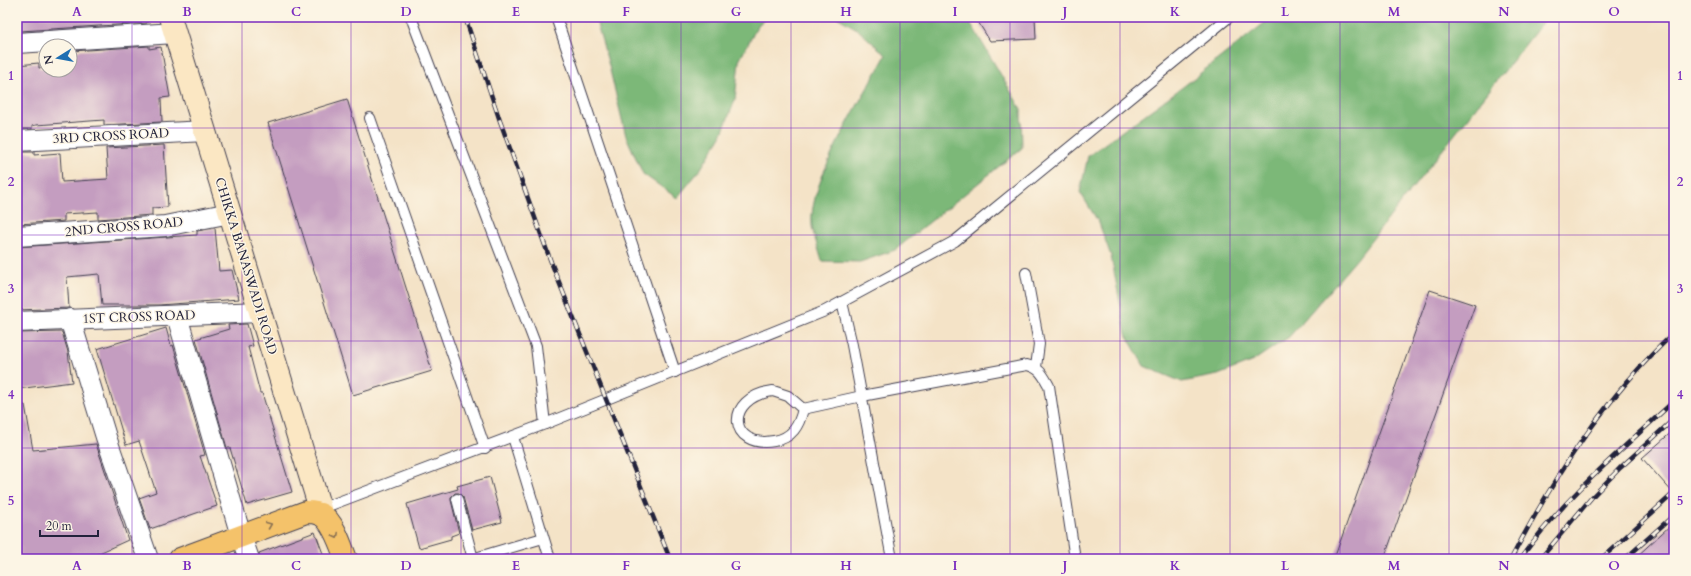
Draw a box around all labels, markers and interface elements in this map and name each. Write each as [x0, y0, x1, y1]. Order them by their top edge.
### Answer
text: A [72, 3, 82, 21]
text: B [182, 3, 192, 21]
text: C [291, 3, 301, 21]
text: D [400, 3, 412, 21]
text: E [512, 3, 520, 21]
text: F [622, 3, 630, 21]
text: G [731, 3, 742, 21]
text: H [840, 3, 852, 21]
text: I [952, 3, 958, 21]
text: J [1061, 3, 1068, 21]
text: K [1170, 3, 1181, 21]
text: L [1281, 3, 1290, 21]
text: M [1388, 3, 1401, 21]
text: N [1498, 3, 1510, 21]
text: O [1608, 3, 1620, 21]
north arrow [38, 38, 78, 78]
text: N [40, 53, 57, 66]
text: 1 [8, 67, 14, 85]
text: 1 [1677, 67, 1683, 85]
street label: 3RD CROSS ROAD [52, 124, 170, 148]
text: 2 [8, 173, 15, 191]
text: 2 [1677, 173, 1684, 191]
street label: CHIKKA BANASWADI ROAD [210, 175, 282, 357]
street label: 2ND CROSS ROAD [64, 213, 184, 241]
text: 3 [8, 280, 15, 298]
text: 3 [1677, 280, 1684, 298]
street label: 1ST CROSS ROAD [82, 306, 196, 328]
text: 4 [8, 386, 15, 404]
text: 4 [1677, 386, 1684, 404]
text: 5 [8, 492, 14, 510]
text: 5 [1677, 492, 1683, 510]
scale bar [40, 512, 98, 538]
text: 20 m [46, 518, 73, 534]
one-way arrow [264, 522, 272, 530]
one-way arrow [331, 532, 339, 539]
text: A [72, 557, 82, 575]
text: B [182, 557, 192, 575]
text: C [291, 557, 301, 575]
text: D [400, 557, 412, 575]
text: E [512, 557, 520, 575]
text: F [622, 557, 630, 575]
text: G [731, 557, 742, 575]
text: H [840, 557, 852, 575]
text: I [952, 557, 958, 575]
text: J [1061, 557, 1068, 575]
text: K [1170, 557, 1181, 575]
text: L [1281, 557, 1290, 575]
text: M [1388, 557, 1401, 575]
text: N [1498, 557, 1510, 575]
text: O [1608, 557, 1620, 575]

